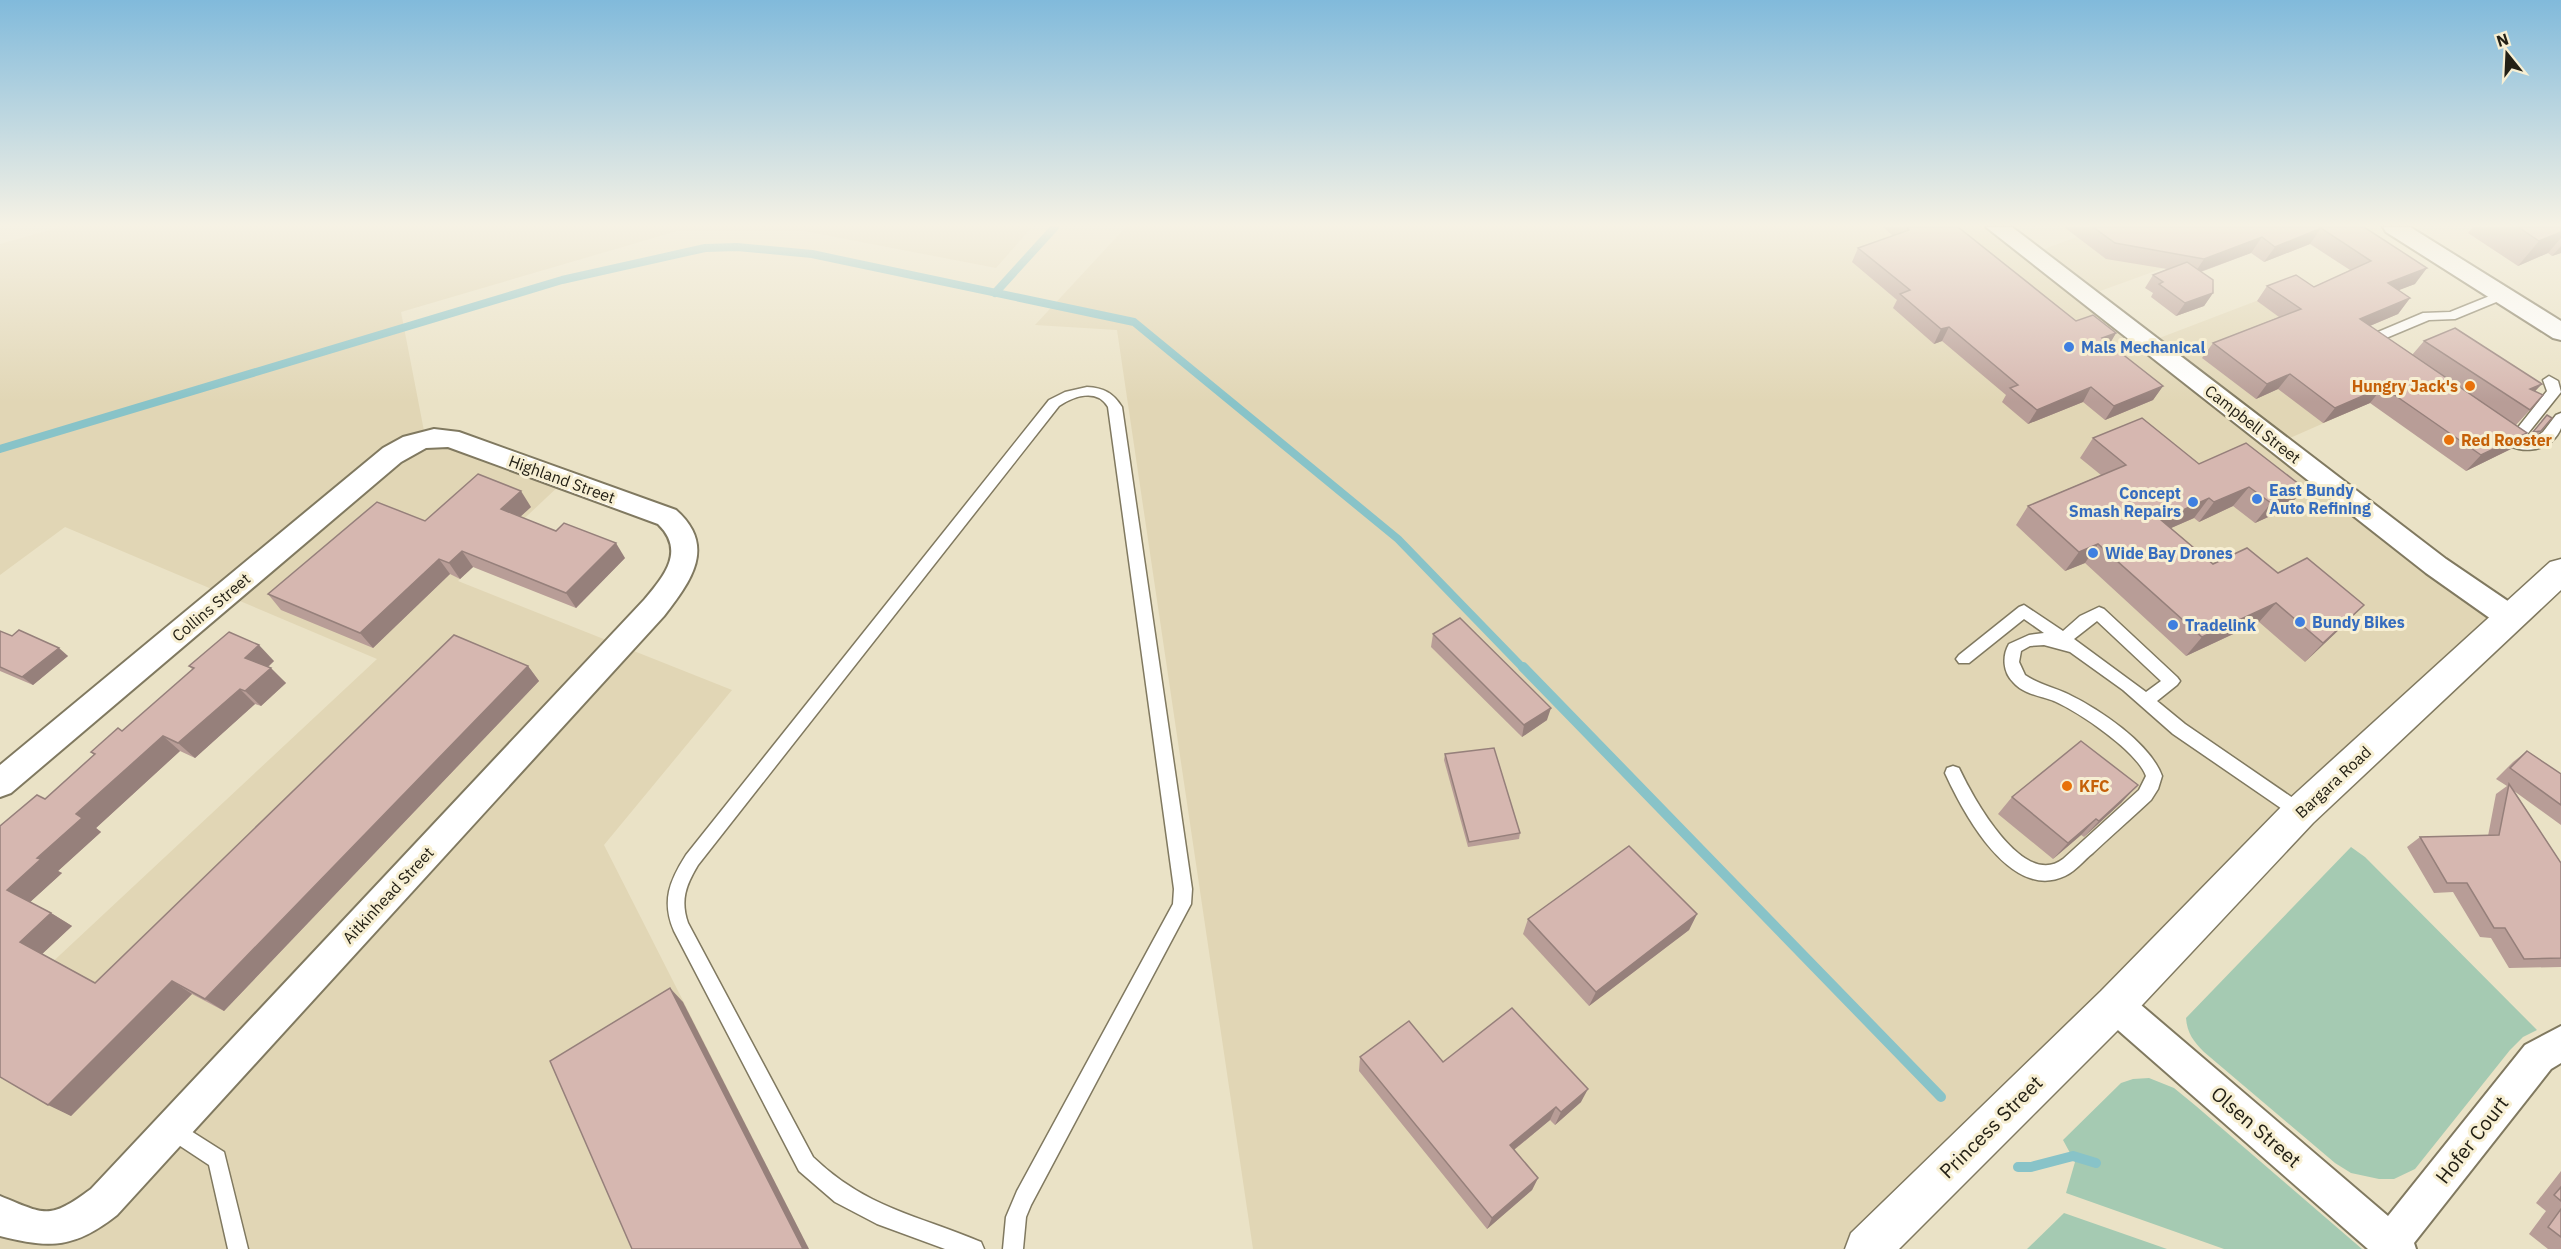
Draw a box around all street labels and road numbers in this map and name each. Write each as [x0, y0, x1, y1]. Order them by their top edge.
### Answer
street label: Campbell Street [2201, 380, 2305, 468]
street label: Highland Street [506, 450, 618, 508]
street label: Collins Street [168, 568, 254, 646]
street label: Bargara Road [2291, 742, 2375, 822]
street label: Aitkinhead Street [338, 843, 438, 947]
street label: Princess Street [1933, 1069, 2048, 1184]
street label: Olsen Street [2205, 1080, 2307, 1173]
street label: Hofer Court [2429, 1090, 2514, 1189]

